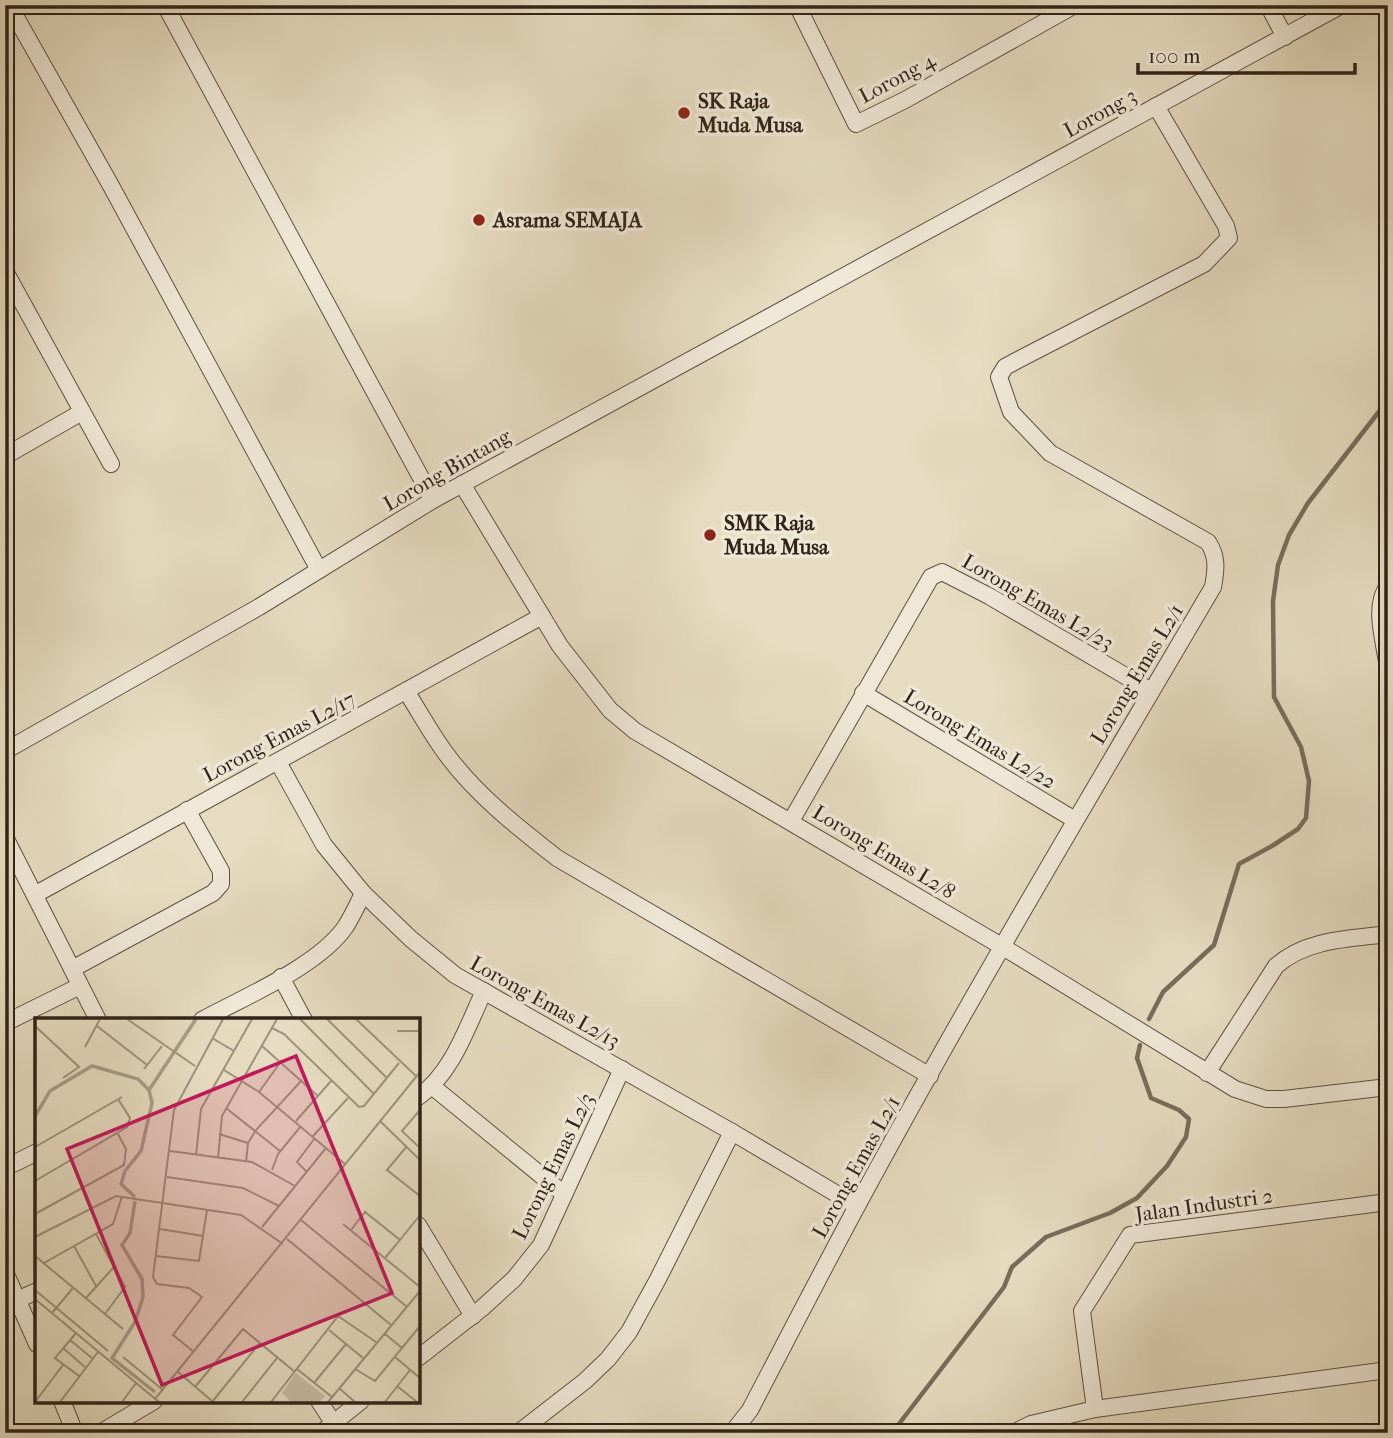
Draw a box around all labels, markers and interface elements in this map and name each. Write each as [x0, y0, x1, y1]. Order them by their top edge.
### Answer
scale bar [1138, 32, 1354, 76]
text: 100 m [1148, 44, 1201, 68]
street label: Lorong 4 [855, 48, 940, 108]
street label: Lorong 3 [1060, 83, 1140, 143]
place label: SK Raja Muda Musa [697, 89, 804, 137]
marker: SK Raja Muda Musa [676, 105, 692, 121]
place label: Asrama SEMAJA [491, 208, 643, 232]
marker: Asrama SEMAJA [471, 212, 487, 228]
street label: Lorong Bintang [379, 423, 516, 516]
place label: SMK Raja Muda Musa [723, 511, 830, 559]
marker: SMK Raja Muda Musa [702, 527, 718, 543]
street label: Lorong Emas L2/23 [958, 549, 1118, 655]
street label: Lorong Emas L2/1 [1086, 600, 1188, 748]
street label: Lorong Emas L2/22 [900, 684, 1060, 794]
street label: Lorong Emas L2/17 [199, 687, 359, 787]
street label: Lorong Emas L2/8 [808, 800, 960, 904]
street label: Lorong Emas L2/13 [466, 951, 624, 1053]
inset map [35, 1018, 420, 1403]
street label: Lorong Emas L2/3 [507, 1089, 599, 1243]
street label: Lorong Emas L2/1 [807, 1092, 905, 1242]
street label: Jalan Industri 2 [1132, 1183, 1274, 1227]

